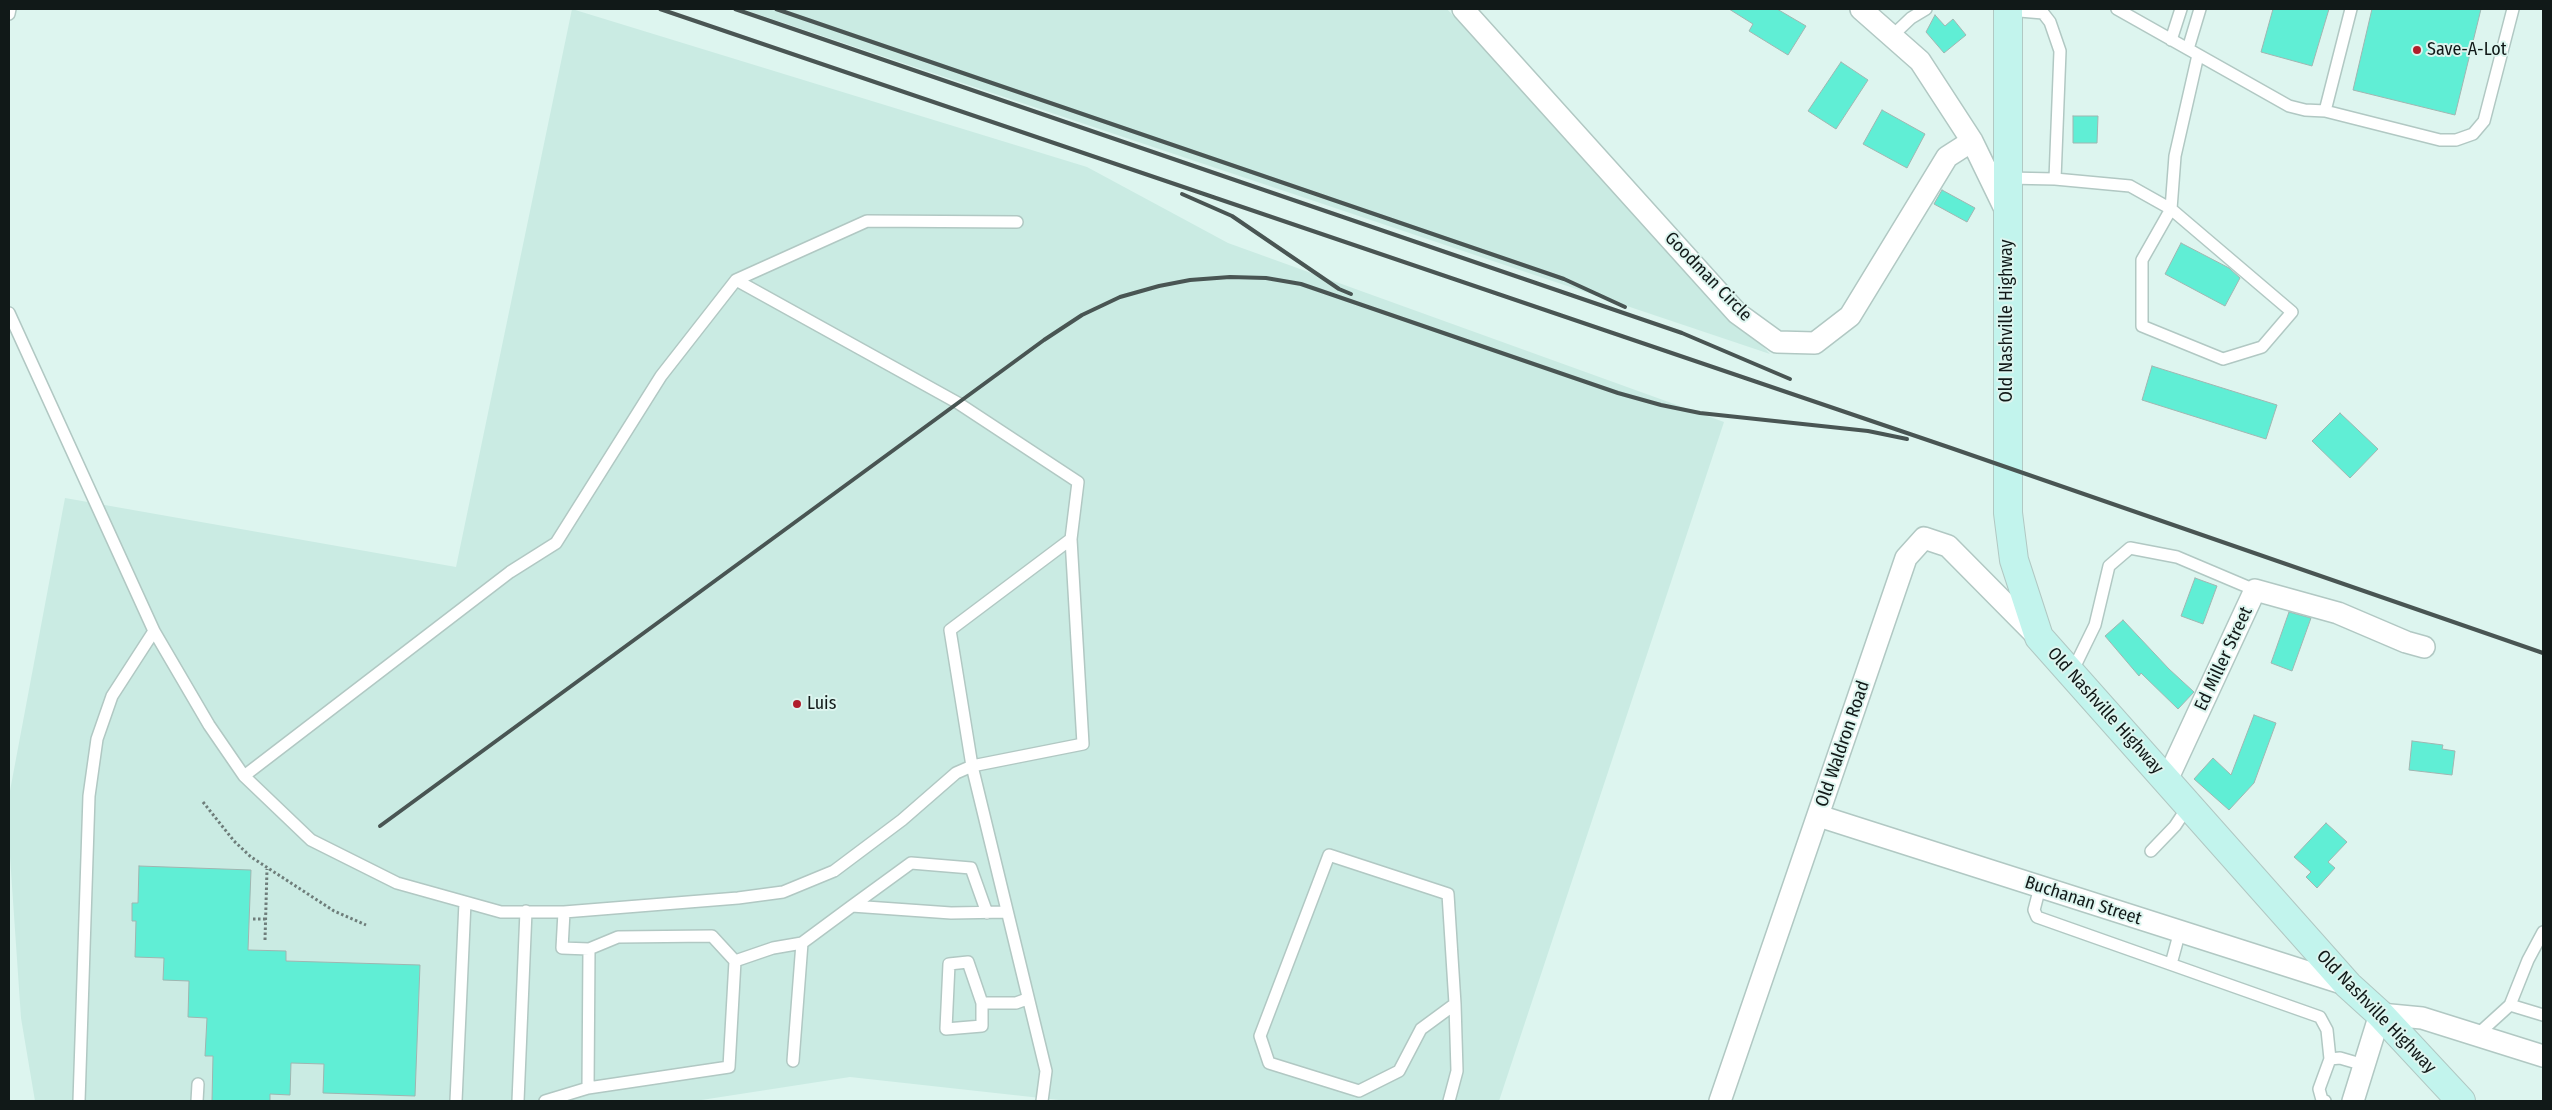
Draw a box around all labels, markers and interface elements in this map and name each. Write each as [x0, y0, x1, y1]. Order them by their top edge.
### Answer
place label: Save-A-Lot [2427, 39, 2507, 61]
marker: Save-A-Lot [2411, 44, 2423, 56]
street label: Goodman Circle [1660, 228, 1756, 326]
street label: Old Nashville Highway [1996, 239, 2018, 403]
street label: Ed Miller Street [2190, 604, 2258, 714]
street label: Old Nashville Highway [2042, 643, 2168, 779]
street label: Old Waldron Road [1811, 678, 1875, 810]
place label: Luis [807, 693, 836, 715]
marker: Luis [791, 698, 803, 710]
street label: Buchanan Street [2022, 872, 2144, 930]
street label: Old Nashville Highway [2312, 946, 2440, 1078]

